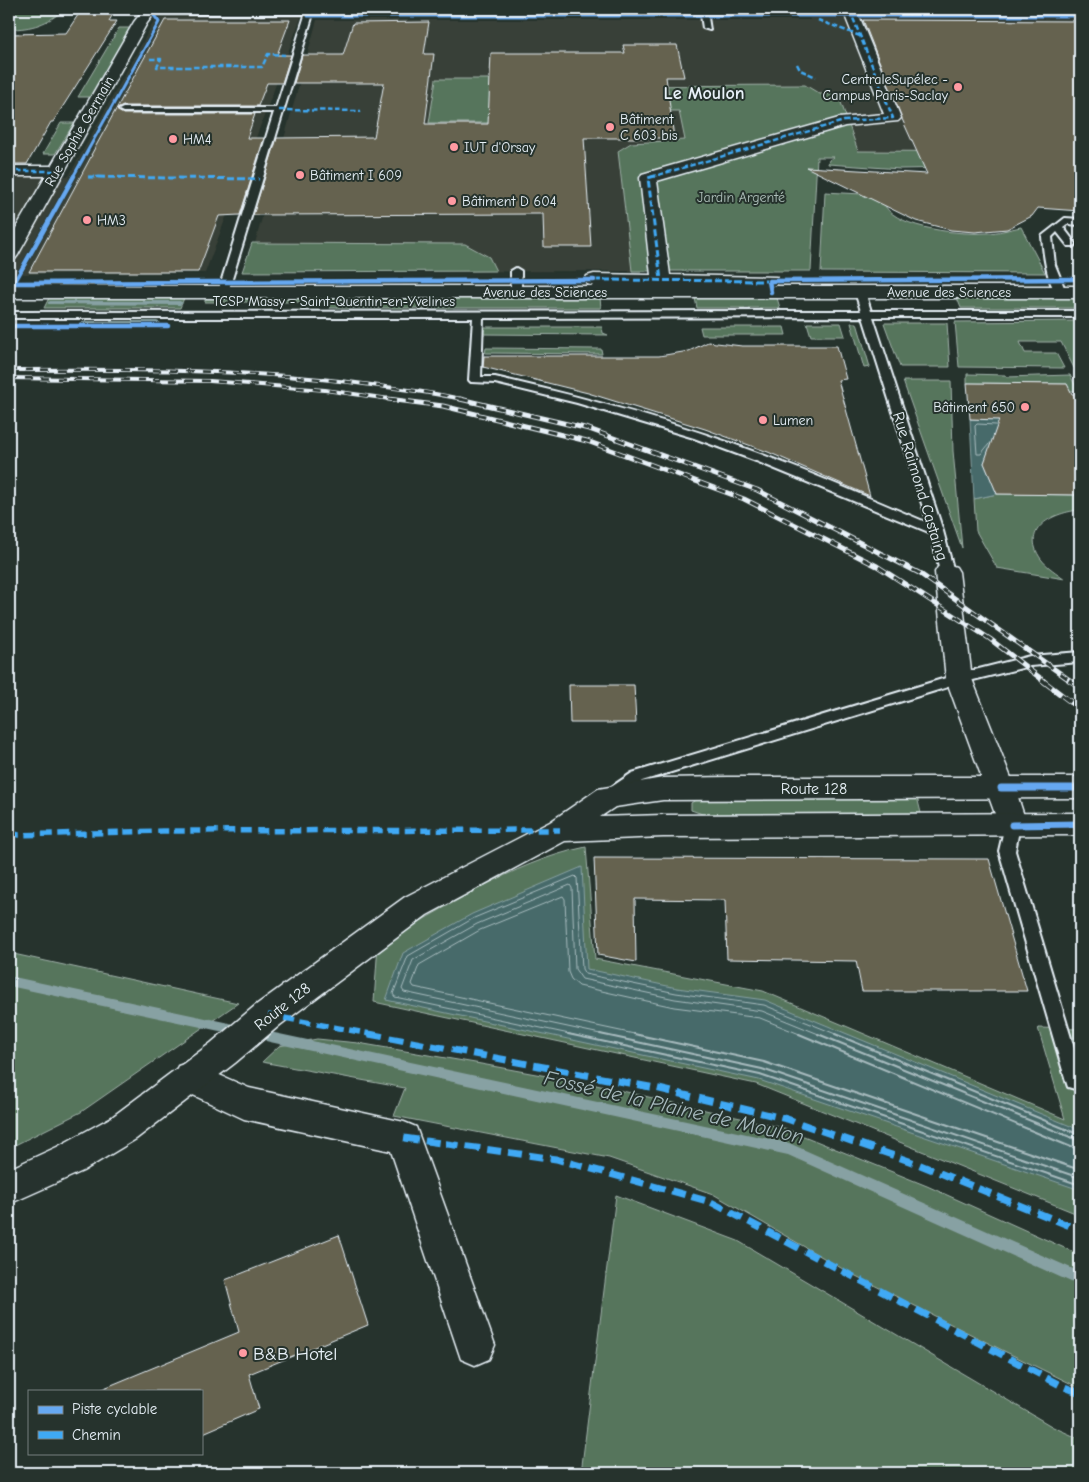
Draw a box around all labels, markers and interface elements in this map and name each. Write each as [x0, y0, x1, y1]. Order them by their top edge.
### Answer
place label: CentraleSupélec - Campus Paris-Saclay [823, 71, 949, 104]
street label: Rue Sophie Germain [41, 73, 118, 189]
marker: CentraleSupélec - Campus Paris-Saclay [952, 81, 964, 93]
district label: Le Moulon [664, 83, 744, 104]
place label: Bâtiment C 603 bis [620, 111, 678, 144]
marker: Bâtiment C 603 bis [604, 121, 616, 133]
place label: HM4 [183, 131, 212, 148]
marker: HM4 [167, 133, 179, 145]
place label: IUT d'Orsay [464, 139, 536, 156]
marker: IUT d'Orsay [448, 141, 460, 153]
place label: Bâtiment I 609 [310, 167, 402, 184]
marker: Bâtiment I 609 [294, 169, 306, 181]
park label: Jardin Argenté [697, 189, 785, 206]
place label: Bâtiment D 604 [462, 193, 557, 210]
marker: Bâtiment D 604 [446, 195, 458, 207]
place label: HM3 [97, 212, 126, 229]
marker: HM3 [81, 214, 93, 226]
street label: Avenue des Sciences [483, 284, 607, 301]
street label: Avenue des Sciences [887, 284, 1011, 301]
street label: TCSP Massy - Saint-Quentin-en-Yvelines [213, 293, 455, 310]
place label: Bâtiment 650 [933, 399, 1015, 416]
marker: Bâtiment 650 [1019, 401, 1031, 413]
street label: Rue Raimond Castaing [889, 410, 951, 563]
place label: Lumen [773, 412, 813, 429]
marker: Lumen [757, 414, 769, 426]
street label: Route 128 [781, 780, 847, 798]
street label: Route 128 [251, 979, 314, 1034]
water label: Fossé de la Plaine de Moulon [542, 1065, 806, 1149]
place label: B&B Hotel [253, 1343, 337, 1365]
marker: B&B Hotel [237, 1347, 249, 1359]
legend [28, 1390, 202, 1454]
text: Piste cyclable [72, 1400, 158, 1418]
text: Chemin [72, 1426, 121, 1444]

